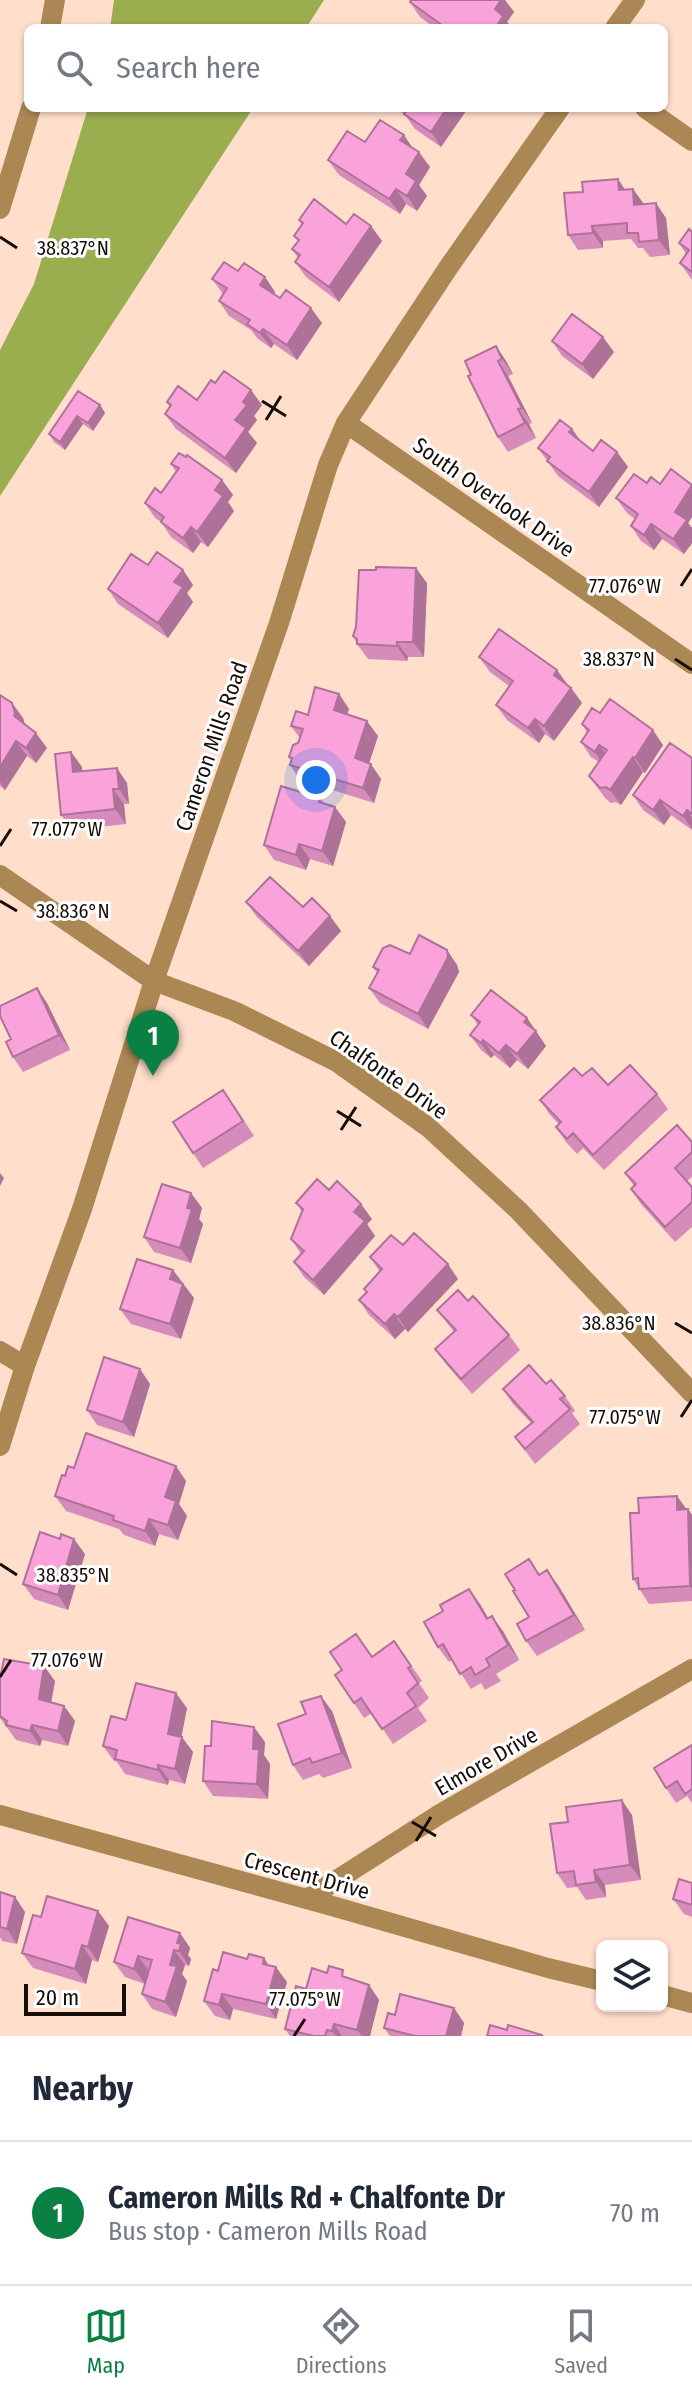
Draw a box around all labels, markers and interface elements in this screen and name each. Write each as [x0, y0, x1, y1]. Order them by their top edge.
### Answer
search box [24, 24, 668, 112]
icon: search [52, 46, 96, 90]
text: Search here [116, 50, 261, 86]
text: 38.837°N [37, 236, 109, 260]
street label: South Overlook Drive [408, 432, 580, 563]
text: 77.076°W [589, 574, 661, 598]
text: 38.837°N [583, 647, 655, 671]
street label: Cameron Mills Road [170, 658, 253, 835]
your location [296, 760, 336, 800]
text: 77.077°W [31, 817, 103, 841]
text: 38.836°N [36, 899, 110, 923]
pin: 1 [127, 1010, 179, 1076]
street label: Chalfonte Drive [324, 1024, 453, 1125]
text: 38.836°N [582, 1311, 656, 1335]
text: 77.075°W [589, 1405, 661, 1429]
text: 38.835°N [37, 1563, 109, 1587]
text: 77.076°W [31, 1648, 103, 1672]
street label: Elmore Drive [430, 1721, 542, 1802]
street label: Crescent Drive [241, 1846, 372, 1905]
map controls [596, 1940, 668, 2012]
button: layers [596, 1940, 668, 2012]
scale bar [24, 1980, 126, 2016]
text: 20 m [36, 1984, 79, 2011]
text: 77.075°W [269, 1987, 341, 2011]
text: Nearby [32, 2068, 133, 2109]
text: Cameron Mills Rd + Chalfonte Dr [108, 2180, 505, 2216]
text: 1 [53, 2198, 64, 2229]
text: 70 m [610, 2198, 660, 2229]
text: Bus stop · Cameron Mills Road [108, 2216, 428, 2247]
tab: Map [84, 2304, 128, 2379]
tab: Directions [296, 2304, 387, 2379]
tab: Saved [554, 2304, 608, 2379]

